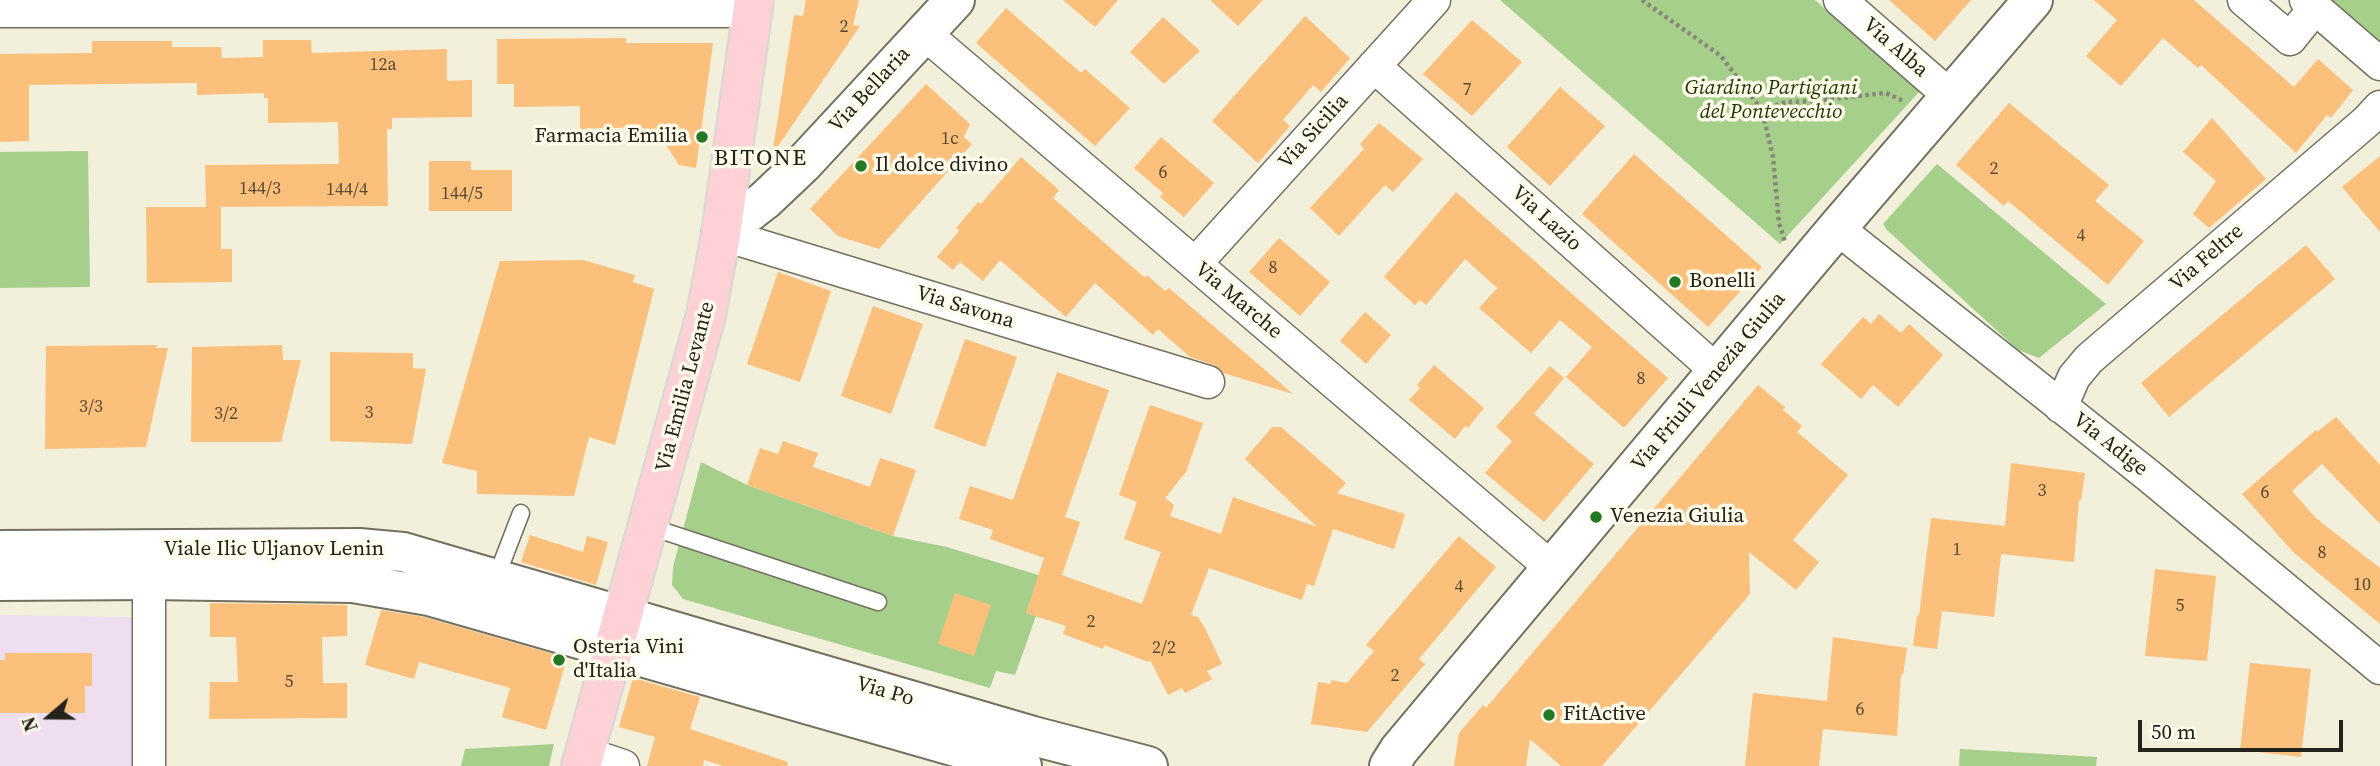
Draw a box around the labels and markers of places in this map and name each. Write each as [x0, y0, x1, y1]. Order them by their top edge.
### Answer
place label: Farmacia Emilia [534, 124, 688, 150]
marker: Farmacia Emilia [694, 129, 710, 145]
place label: Il dolce divino [875, 153, 1008, 179]
marker: Il dolce divino [853, 158, 869, 174]
place label: Bonelli [1689, 269, 1756, 295]
marker: Bonelli [1667, 274, 1683, 290]
place label: Venezia Giulia [1610, 504, 1744, 530]
marker: Venezia Giulia [1588, 509, 1604, 525]
place label: Osteria Vini d'Italia [573, 635, 684, 685]
marker: Osteria Vini d'Italia [551, 652, 567, 668]
place label: FitActive [1563, 702, 1646, 728]
marker: FitActive [1541, 707, 1557, 723]

